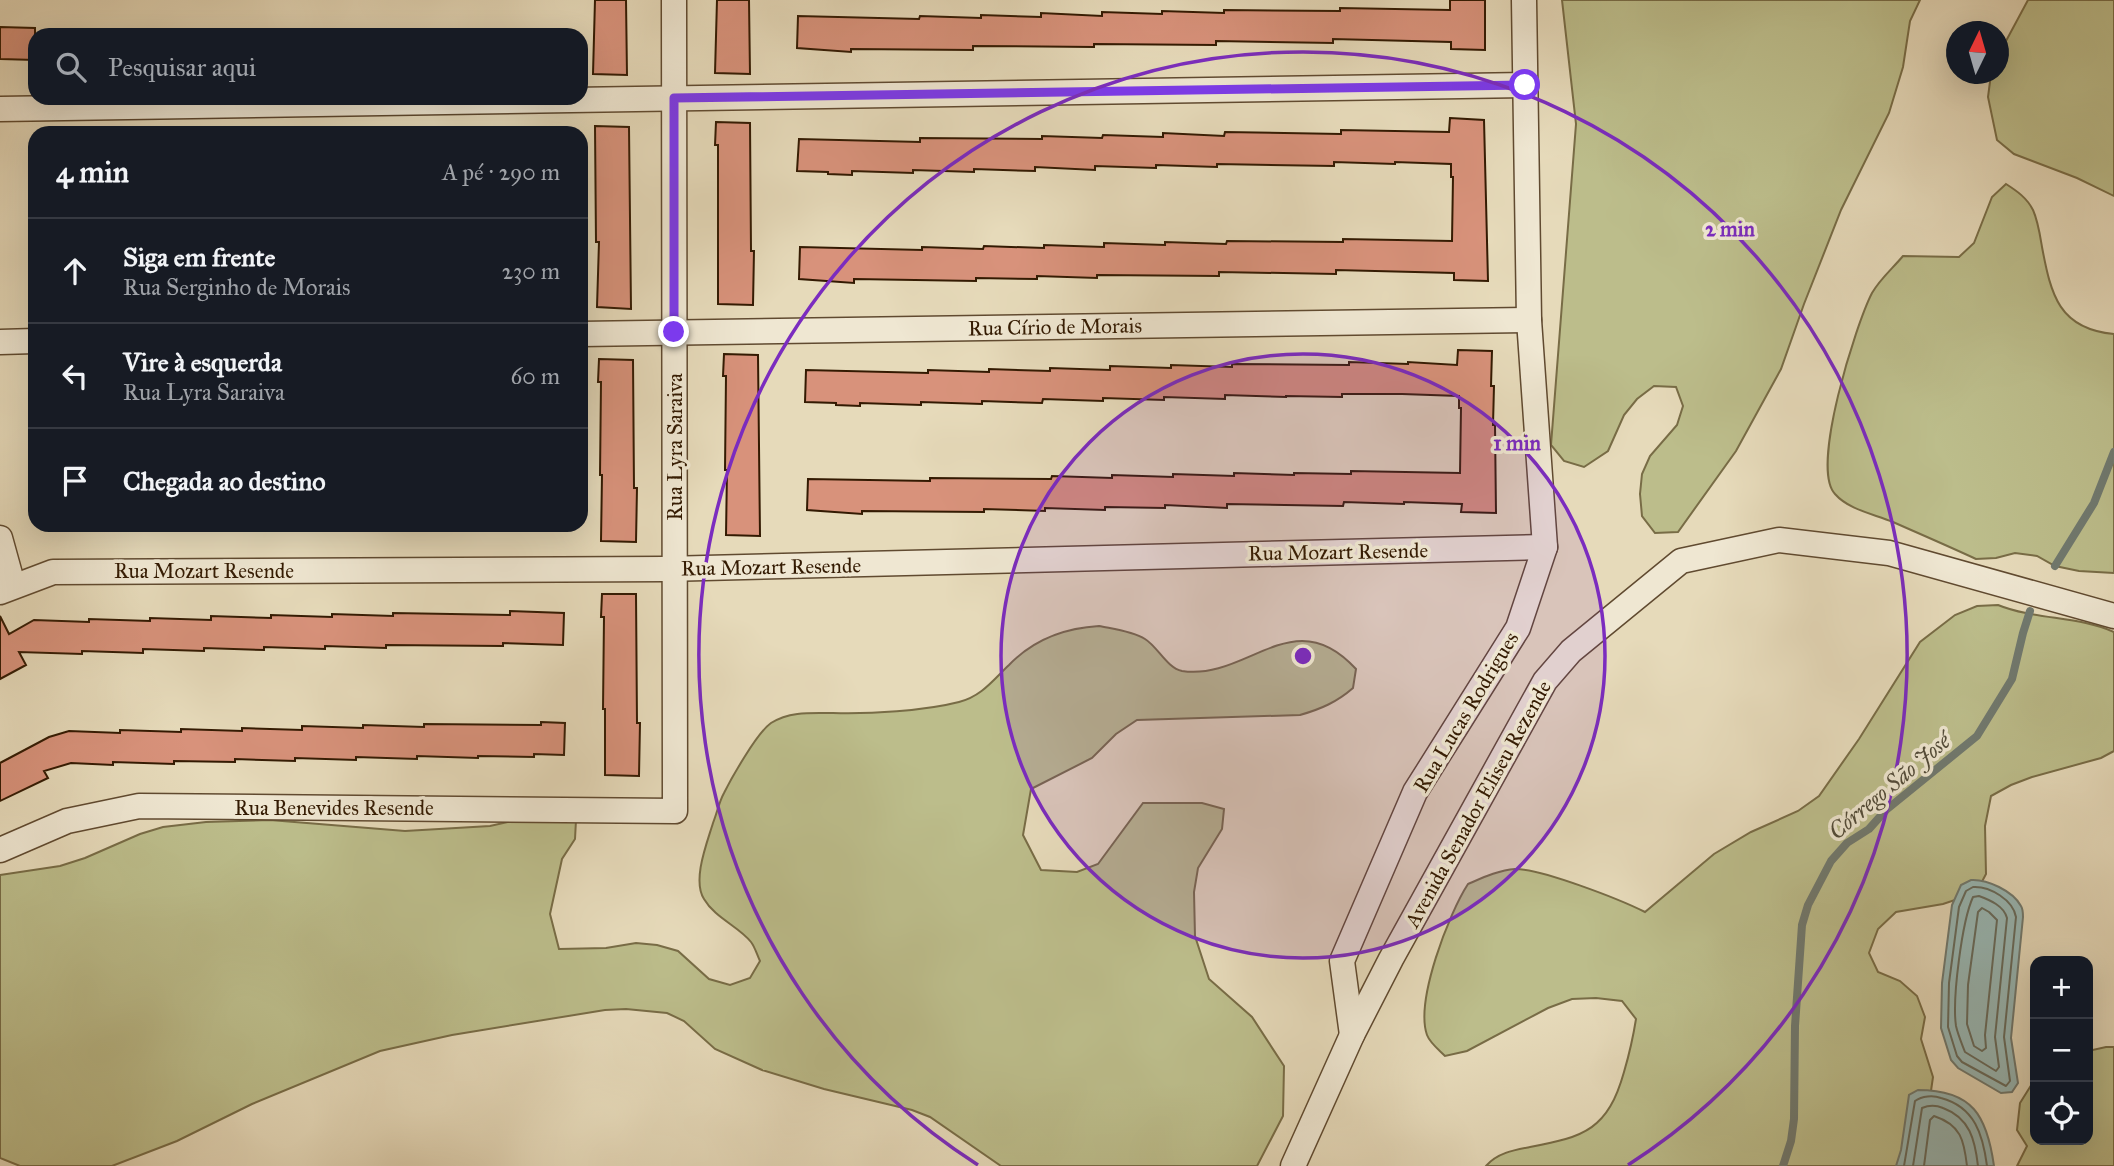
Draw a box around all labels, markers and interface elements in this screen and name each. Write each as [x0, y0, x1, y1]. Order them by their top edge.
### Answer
north arrow [1946, 21, 2009, 84]
search box [28, 28, 588, 105]
icon: search [52, 48, 90, 86]
text: Pesquisar aqui [108, 51, 256, 83]
route start [1509, 69, 1540, 100]
text: 4 min [56, 154, 129, 190]
text: A pé · 290 m [442, 158, 560, 186]
text: 2 min [1705, 216, 1755, 242]
text: Siga em frente [123, 241, 275, 273]
icon: ahead [56, 252, 94, 290]
text: 230 m [502, 257, 560, 285]
text: Rua Serginho de Morais [123, 273, 350, 301]
street label: Rua Círio de Morais [968, 312, 1142, 342]
route end [658, 316, 689, 347]
text: Vire à esquerda [123, 346, 282, 378]
icon: left [56, 357, 94, 395]
text: 60 m [511, 362, 560, 390]
street label: Rua Lyra Saraiva [662, 373, 688, 521]
text: Rua Lyra Saraiva [123, 378, 285, 406]
text: 1 min [1493, 430, 1541, 456]
icon: arrive [56, 462, 94, 500]
text: Chegada ao destino [123, 465, 326, 497]
street label: Rua Mozart Resende [1248, 537, 1429, 567]
street label: Rua Mozart Resende [681, 552, 862, 582]
street label: Rua Mozart Resende [114, 558, 294, 584]
street label: Rua Lucas Rodrigues [1408, 627, 1524, 797]
centre of rings [1291, 644, 1315, 668]
street label: Avenida Senador Eliseu Rezende [1399, 676, 1557, 933]
water label: Córrego São José [1822, 725, 1958, 845]
street label: Rua Benevides Resende [234, 795, 434, 821]
map controls [2030, 956, 2093, 1145]
button: + [2030, 956, 2093, 1019]
button: − [2030, 1019, 2093, 1082]
button: locate [2030, 1082, 2093, 1145]

